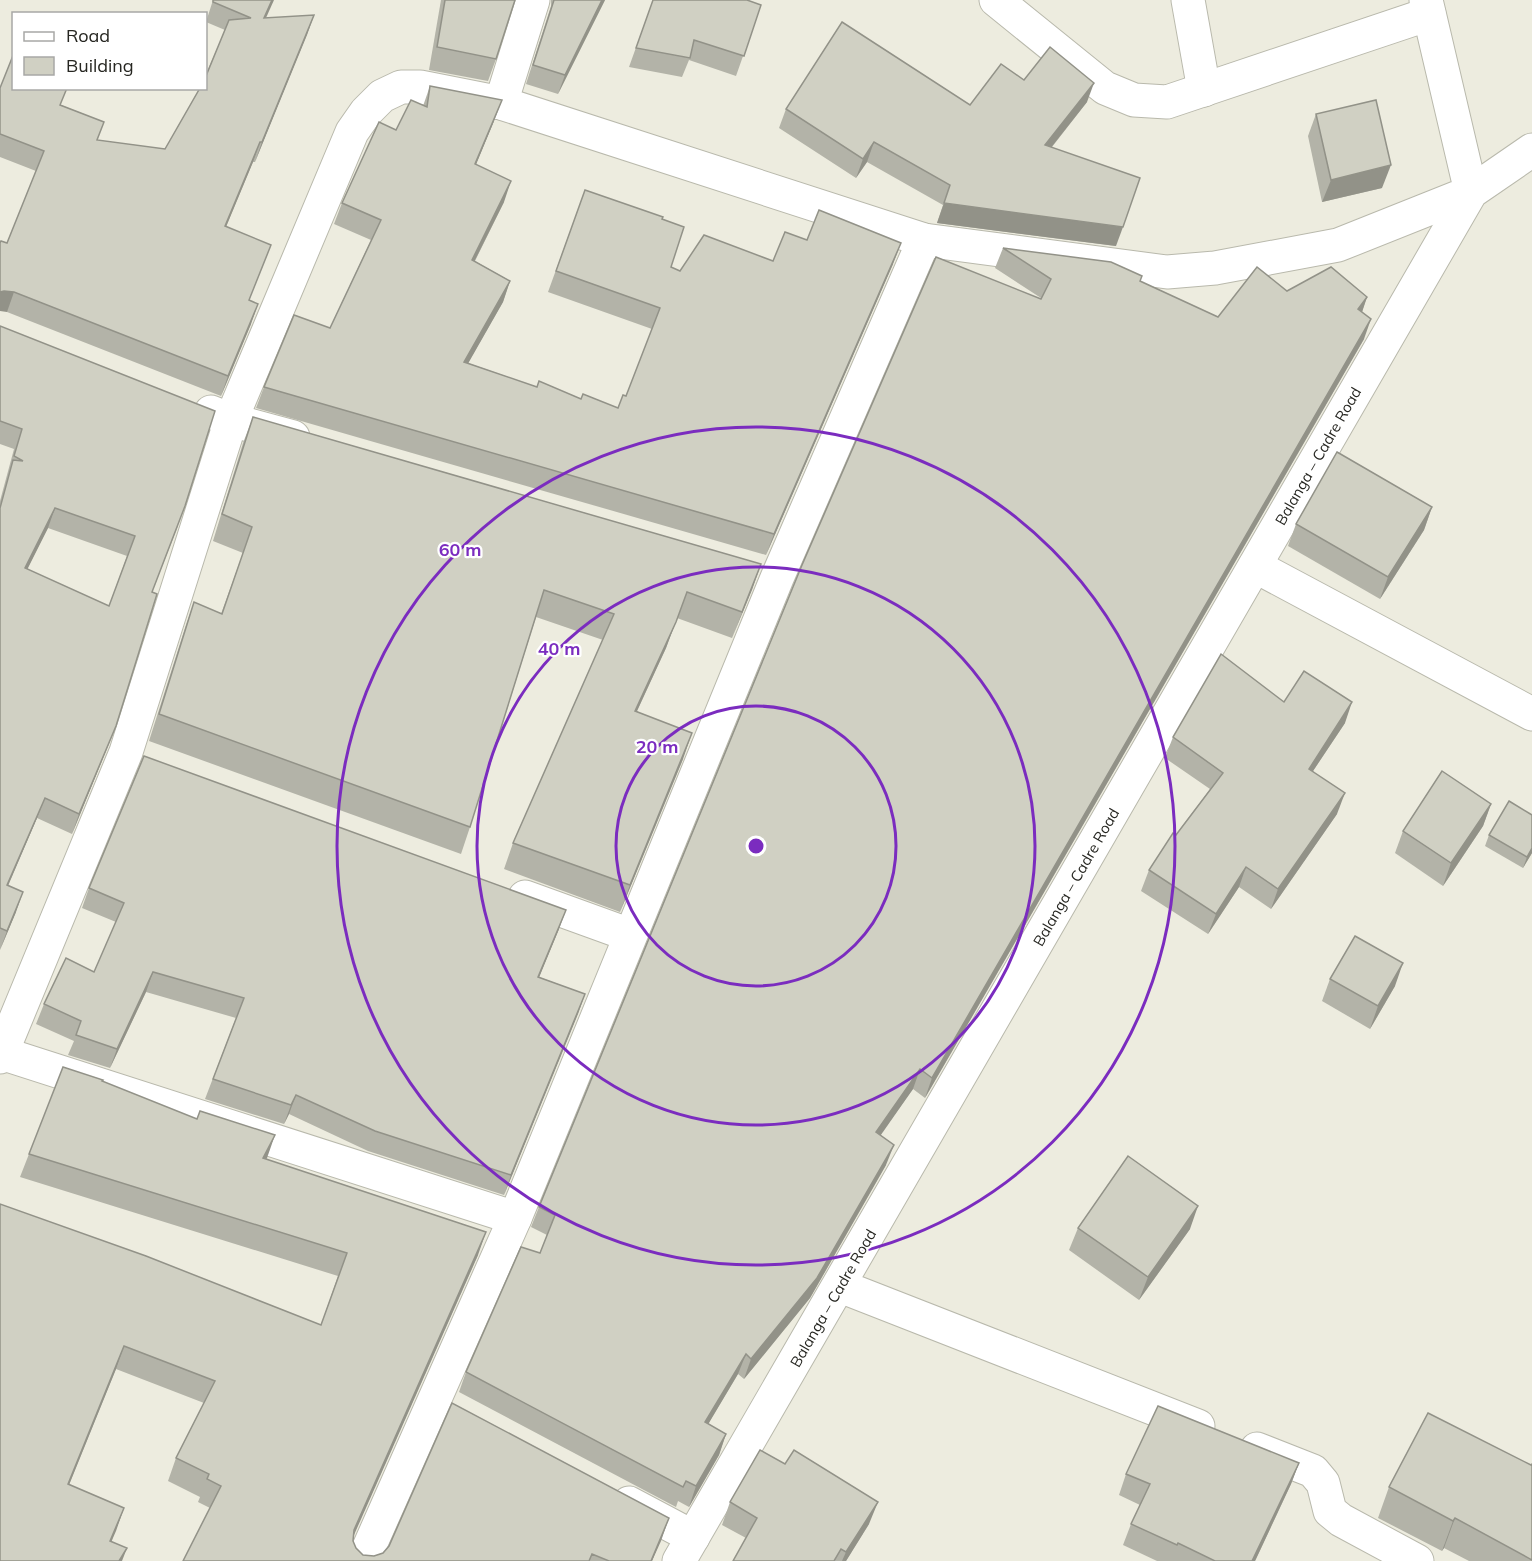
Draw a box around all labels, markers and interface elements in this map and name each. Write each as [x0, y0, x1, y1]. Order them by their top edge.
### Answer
legend [12, 12, 207, 90]
text: Road [66, 24, 110, 47]
text: Building [66, 54, 134, 77]
street label: Balanga – Cadre Road [1271, 384, 1365, 528]
text: 60 m [439, 538, 481, 561]
text: 40 m [538, 637, 580, 660]
text: 20 m [636, 735, 678, 758]
street label: Balanga – Cadre Road [1029, 805, 1123, 949]
centre of rings [746, 836, 766, 856]
street label: Balanga – Cadre Road [786, 1226, 880, 1370]

